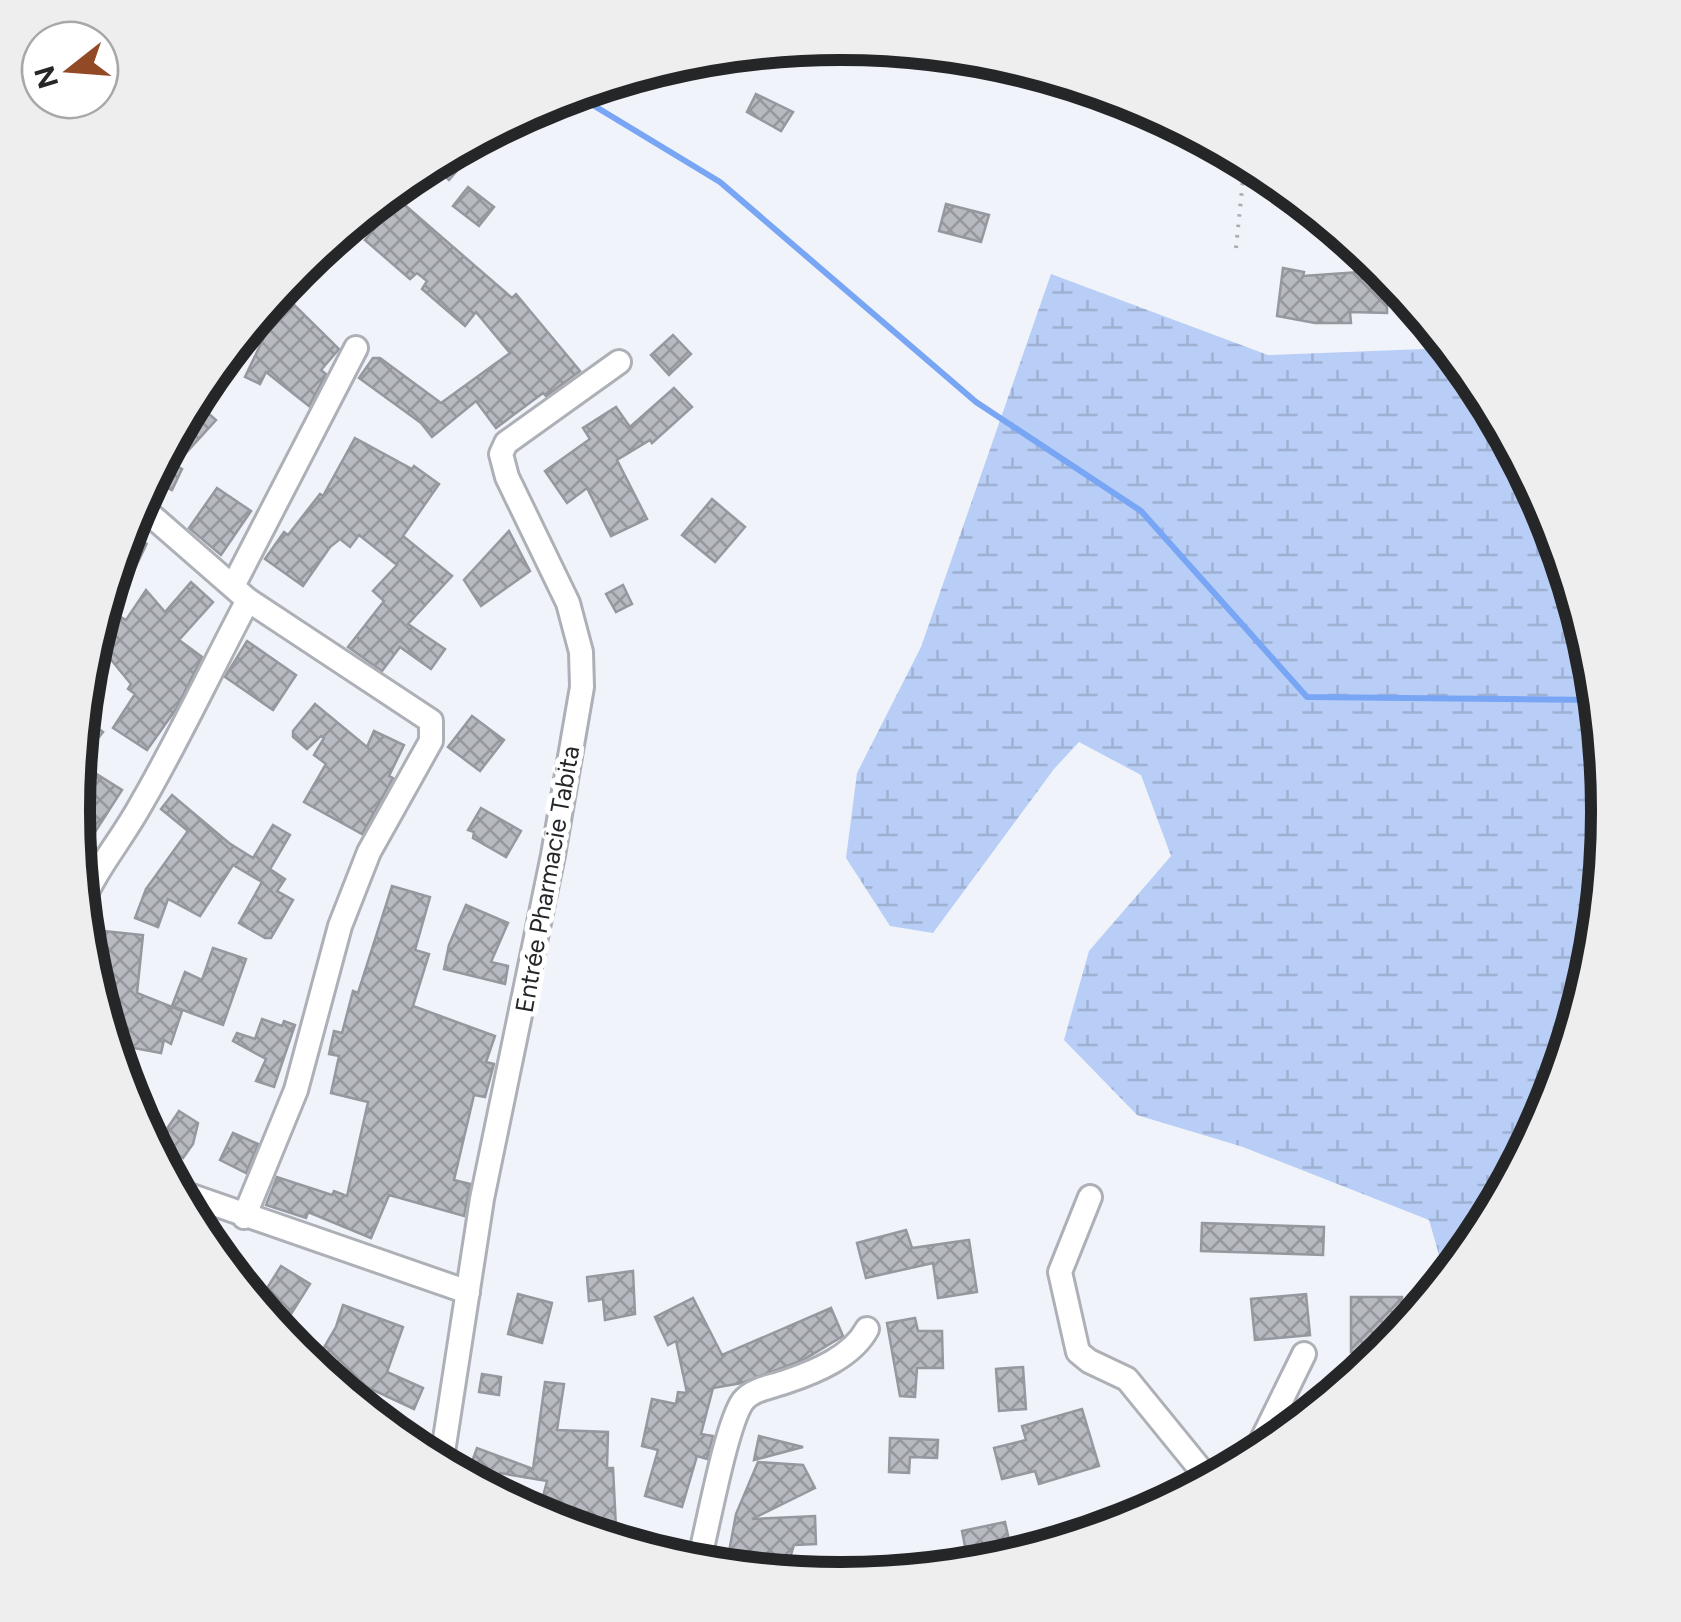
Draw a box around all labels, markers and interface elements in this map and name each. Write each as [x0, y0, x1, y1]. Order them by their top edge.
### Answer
north arrow [20, 20, 120, 120]
text: N [27, 62, 66, 93]
street label: Entrée Pharmacie Tabita [509, 743, 585, 1015]

